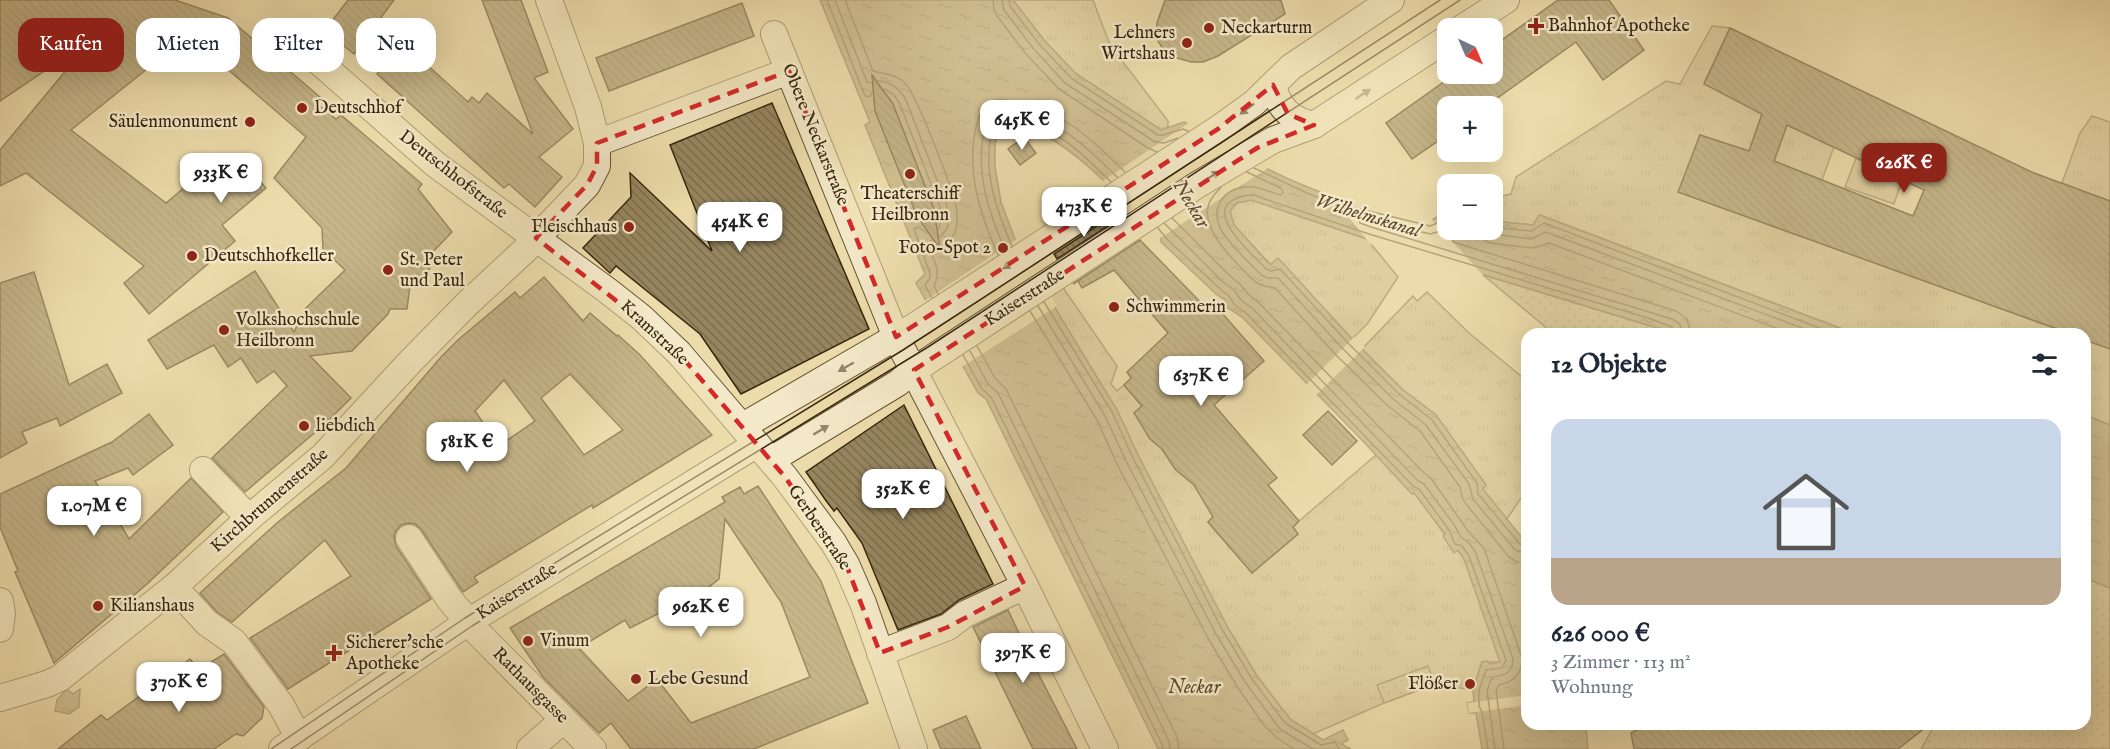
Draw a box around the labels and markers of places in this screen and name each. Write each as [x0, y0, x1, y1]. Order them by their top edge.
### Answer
place label: Bahnhof Apotheke [1548, 15, 1690, 38]
place label: Neckarturm [1221, 17, 1312, 40]
marker: Bahnhof Apotheke [1529, 19, 1543, 33]
marker: Neckarturm [1202, 21, 1216, 35]
place label: Lehners Wirtshaus [1101, 22, 1175, 66]
marker: Lehners Wirtshaus [1180, 36, 1194, 50]
place label: Deutschhof [314, 97, 405, 120]
pin: 645K € [973, 100, 1071, 151]
marker: Deutschhof [295, 101, 309, 115]
place label: Säulenmonument [109, 111, 238, 134]
marker: Säulenmonument [243, 115, 257, 129]
pin: 626K € [1855, 143, 1953, 194]
pin: 933K € [172, 153, 270, 204]
marker: Theaterschiff Heilbronn [903, 167, 917, 181]
place label: Theaterschiff Heilbronn [861, 183, 962, 227]
pin: 473K € [1035, 187, 1133, 238]
pin: 454K € [691, 202, 789, 253]
place label: Fleischhaus [531, 216, 617, 239]
marker: Fleischhaus [622, 220, 636, 234]
place label: Foto-Spot 2 [899, 237, 991, 260]
marker: Foto-Spot 2 [996, 241, 1010, 255]
place label: Deutschhofkeller [204, 245, 334, 268]
marker: Deutschhofkeller [185, 249, 199, 263]
place label: St. Peter und Paul [400, 249, 465, 293]
marker: St. Peter und Paul [381, 263, 395, 277]
place label: Schwimmerin [1126, 296, 1226, 319]
marker: Schwimmerin [1107, 300, 1121, 314]
place label: Volkshochschule Heilbronn [235, 309, 360, 353]
marker: Volkshochschule Heilbronn [217, 323, 231, 337]
pin: 637K € [1152, 356, 1250, 407]
place label: liebdich [316, 415, 376, 438]
marker: liebdich [297, 419, 311, 433]
pin: 581K € [418, 422, 516, 473]
pin: 352K € [854, 469, 952, 520]
pin: 1.07M € [39, 486, 149, 537]
pin: 962K € [652, 587, 750, 638]
place label: Kilianshaus [110, 595, 194, 618]
marker: Kilianshaus [91, 599, 105, 613]
place label: Vinum [539, 630, 589, 653]
place label: Sicherer'sche Apotheke [345, 632, 444, 676]
pin: 397K € [974, 633, 1072, 684]
marker: Vinum [521, 634, 535, 648]
marker: Sicherer'sche Apotheke [327, 646, 341, 660]
pin: 370K € [130, 662, 228, 713]
place label: Lebe Gesund [648, 668, 749, 691]
marker: Lebe Gesund [629, 672, 643, 686]
place label: Flößer [1408, 673, 1458, 696]
marker: Flößer [1463, 677, 1477, 691]

